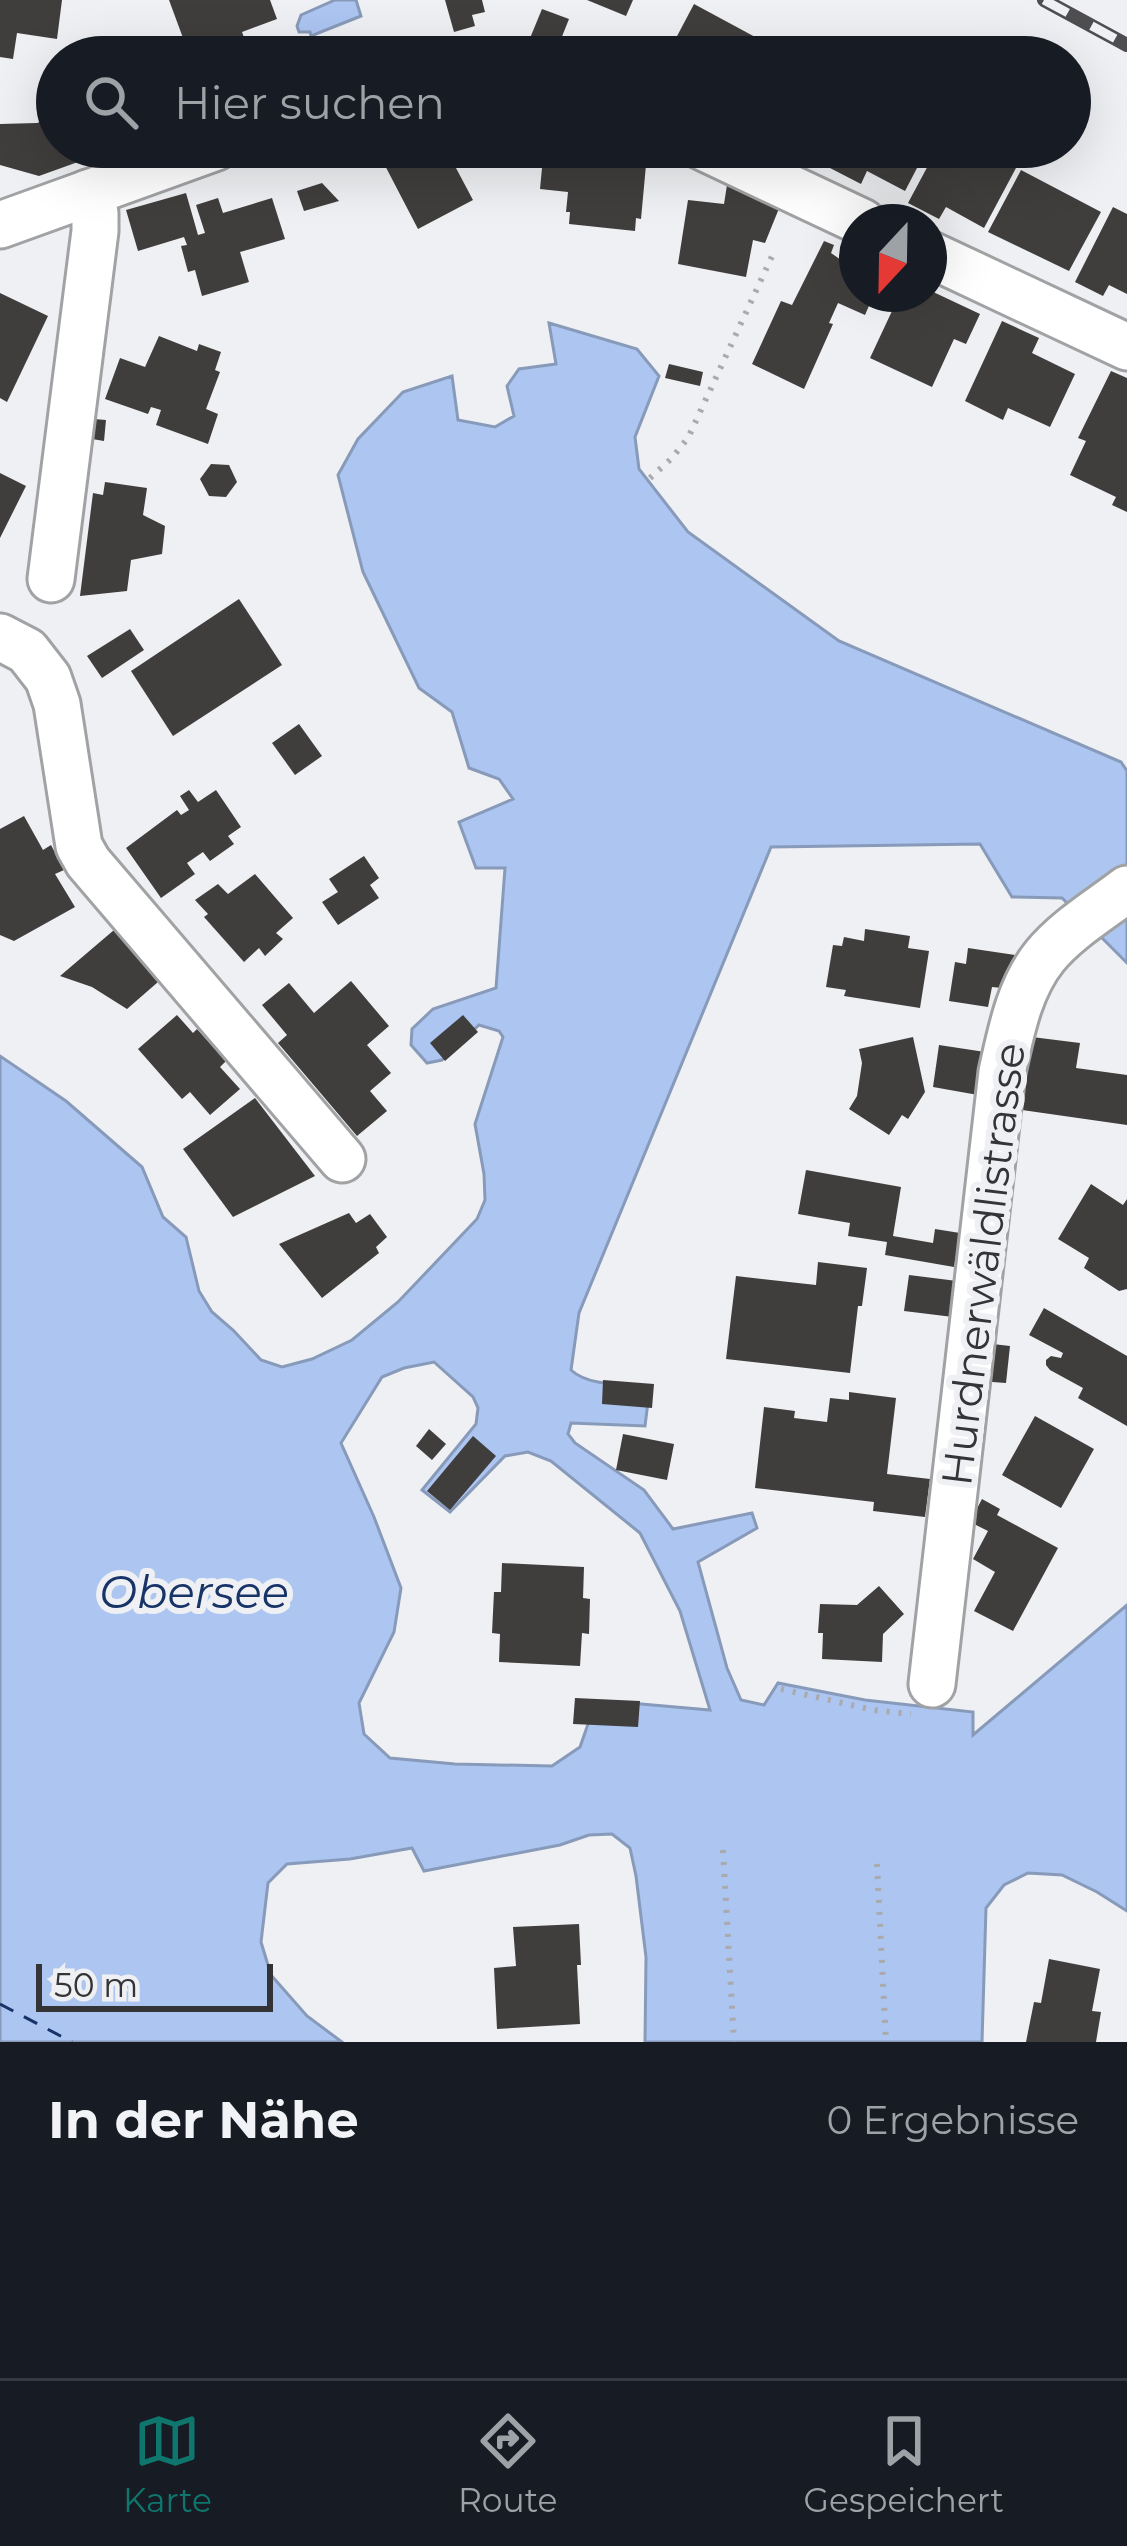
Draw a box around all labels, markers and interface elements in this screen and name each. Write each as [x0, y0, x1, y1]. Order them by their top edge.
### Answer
search box [36, 36, 1091, 168]
icon: search [78, 69, 144, 135]
text: Hier suchen [174, 75, 445, 130]
north arrow [839, 204, 947, 312]
street label: Hurdnerwäldlistrasse [930, 1040, 1036, 1488]
water label: Obersee [99, 1564, 289, 1619]
scale bar [36, 1958, 273, 2011]
text: 50 m [54, 1965, 138, 2005]
text: In der Nähe [48, 2089, 359, 2151]
text: 0 Ergebnisse [827, 2096, 1079, 2144]
tab: Karte [123, 2408, 212, 2520]
tab: Route [458, 2408, 557, 2520]
tab: Gespeichert [804, 2408, 1004, 2520]

